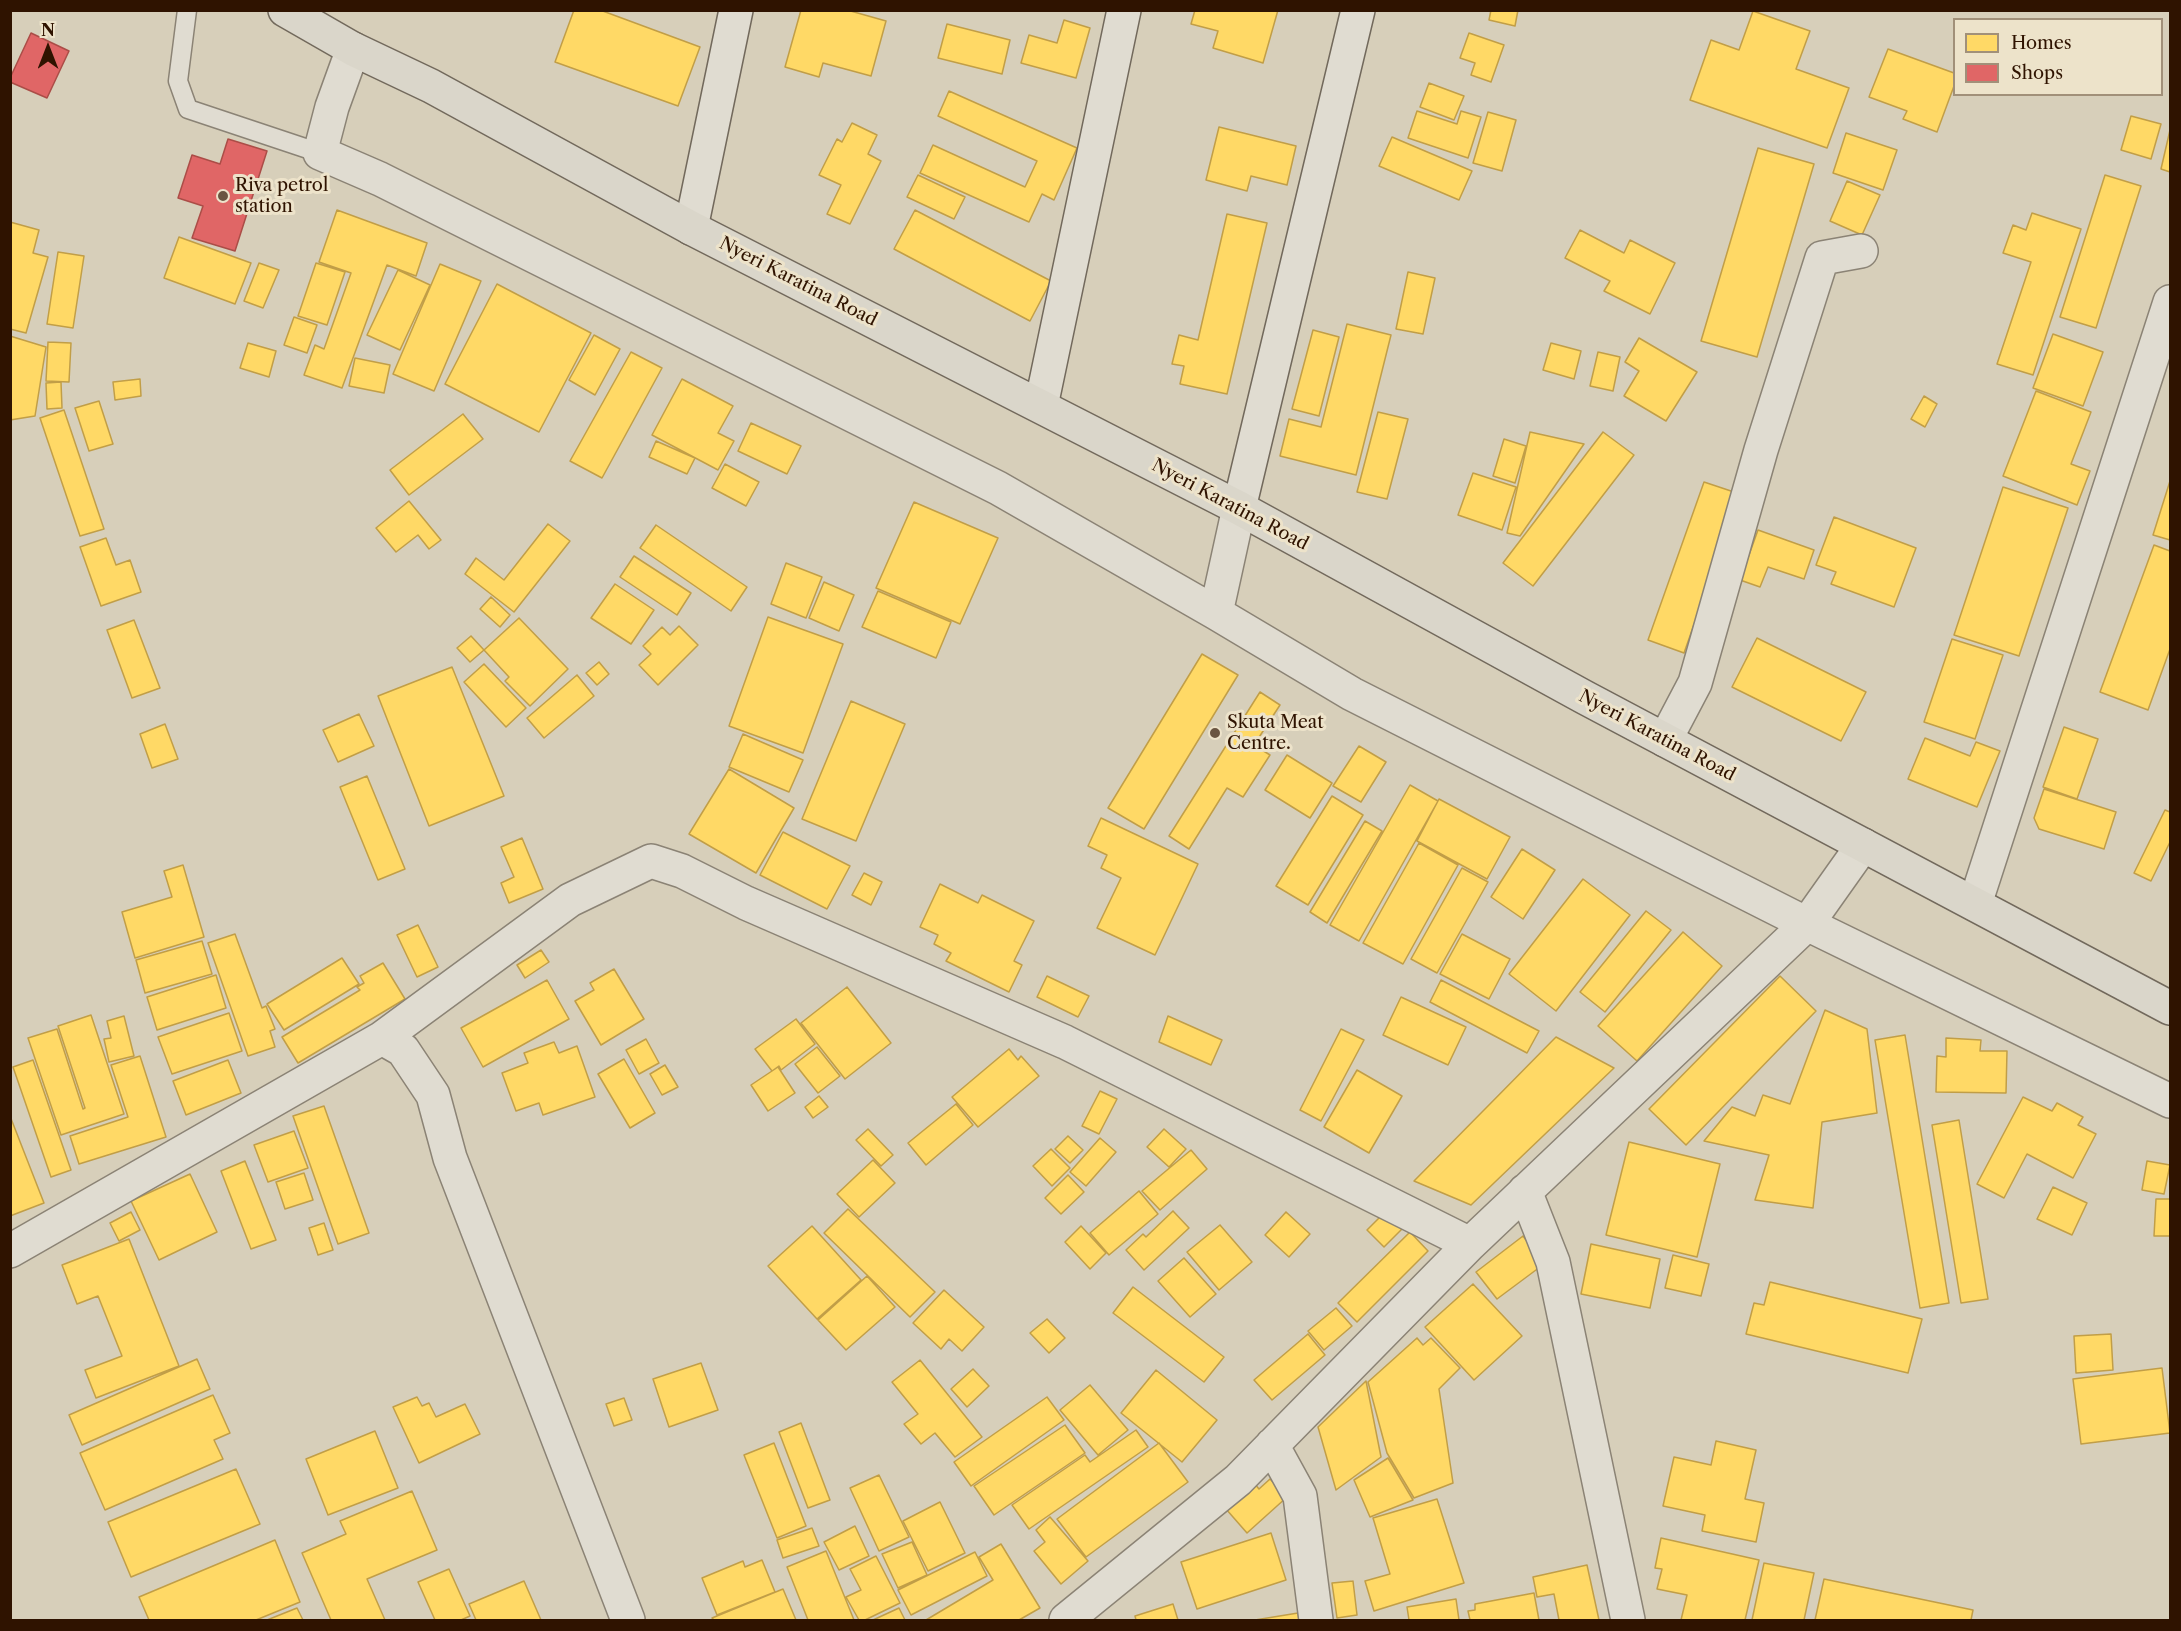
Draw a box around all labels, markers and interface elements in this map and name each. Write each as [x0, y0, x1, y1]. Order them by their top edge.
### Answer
north arrow [18, 18, 78, 78]
legend [1953, 18, 2163, 96]
text: N [41, 20, 55, 40]
text: Homes [2011, 32, 2072, 54]
text: Shops [2011, 62, 2063, 84]
place label: Riva petrol station [235, 175, 328, 218]
marker: Riva petrol station [216, 189, 230, 203]
street label: Nyeri Karatina Road [715, 233, 881, 331]
street label: Nyeri Karatina Road [1148, 455, 1312, 555]
street label: Nyeri Karatina Road [1575, 686, 1739, 786]
place label: Skuta Meat Centre. [1227, 712, 1324, 754]
marker: Skuta Meat Centre. [1208, 726, 1222, 740]

